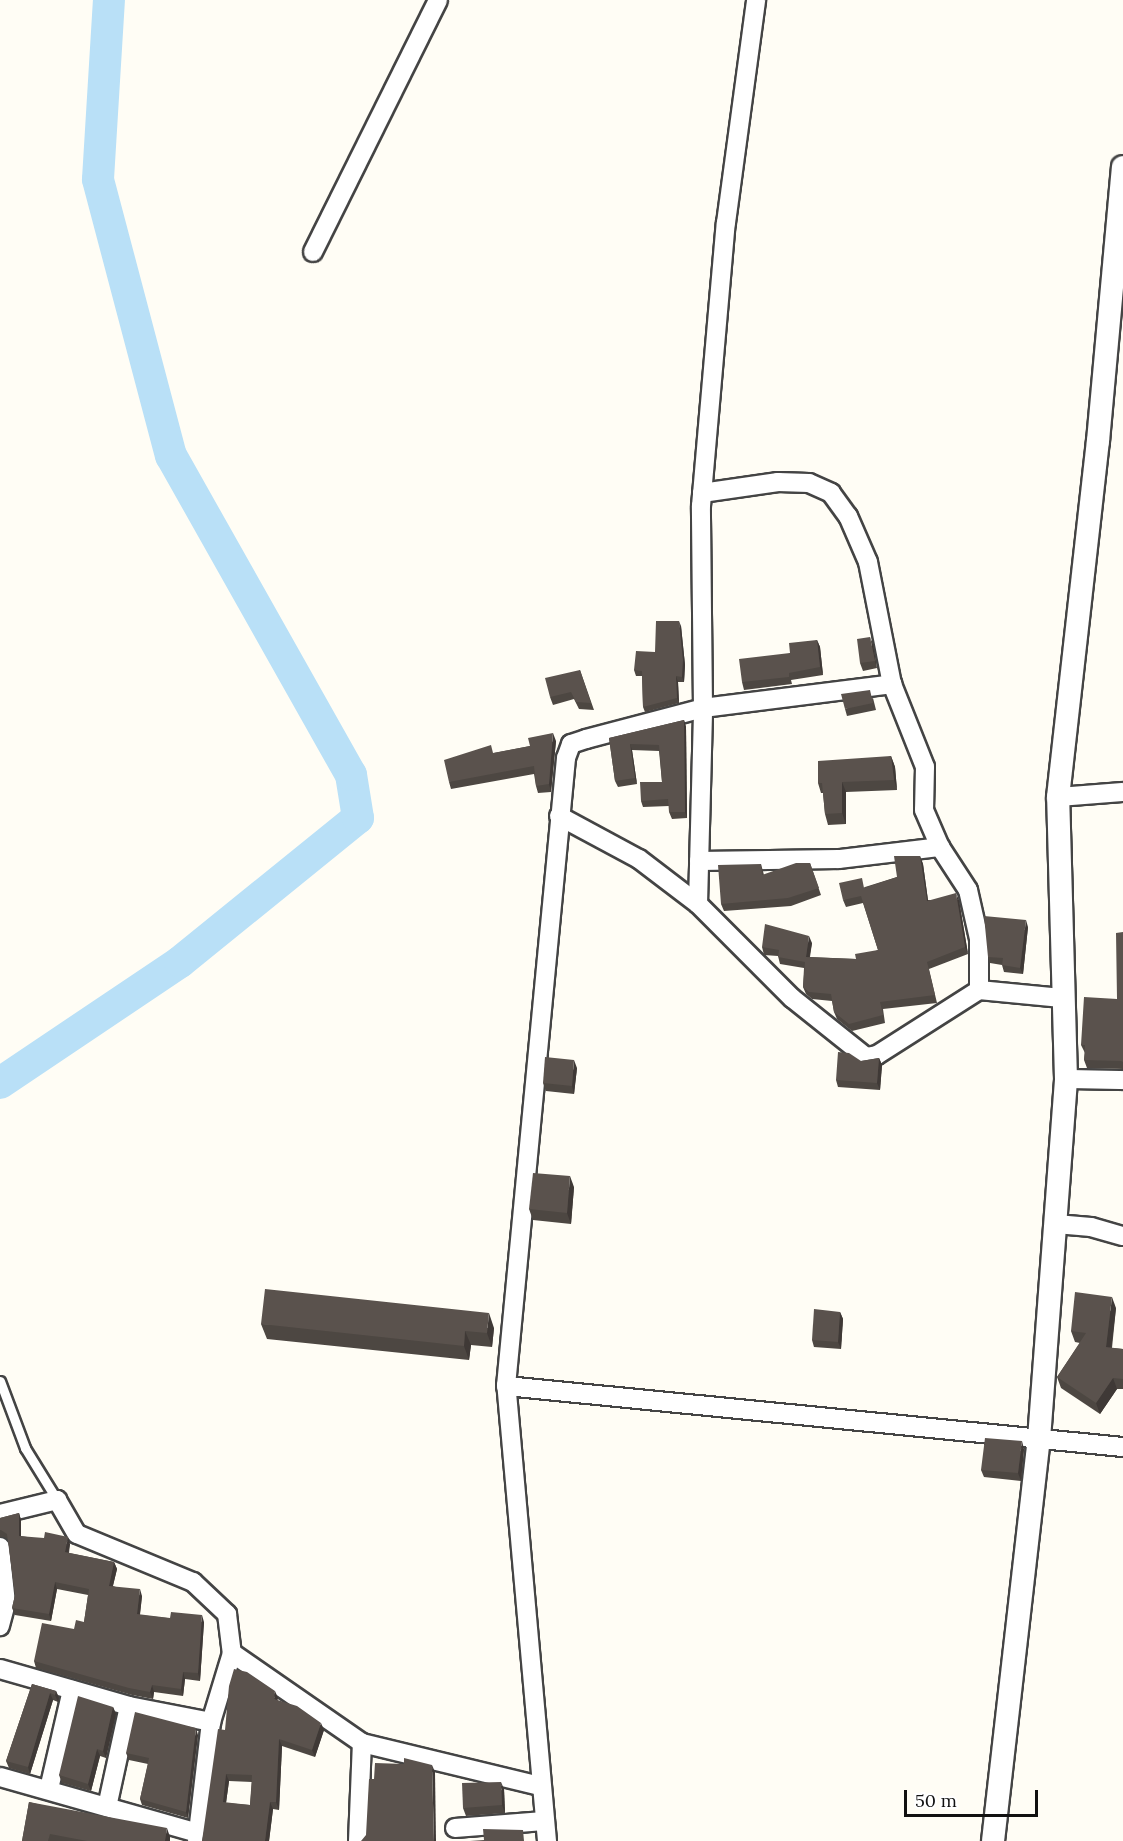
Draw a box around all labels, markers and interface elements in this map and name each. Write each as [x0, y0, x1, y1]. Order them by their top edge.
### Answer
scale bar [907, 1778, 1040, 1816]
text: 50 m [915, 1789, 957, 1812]

